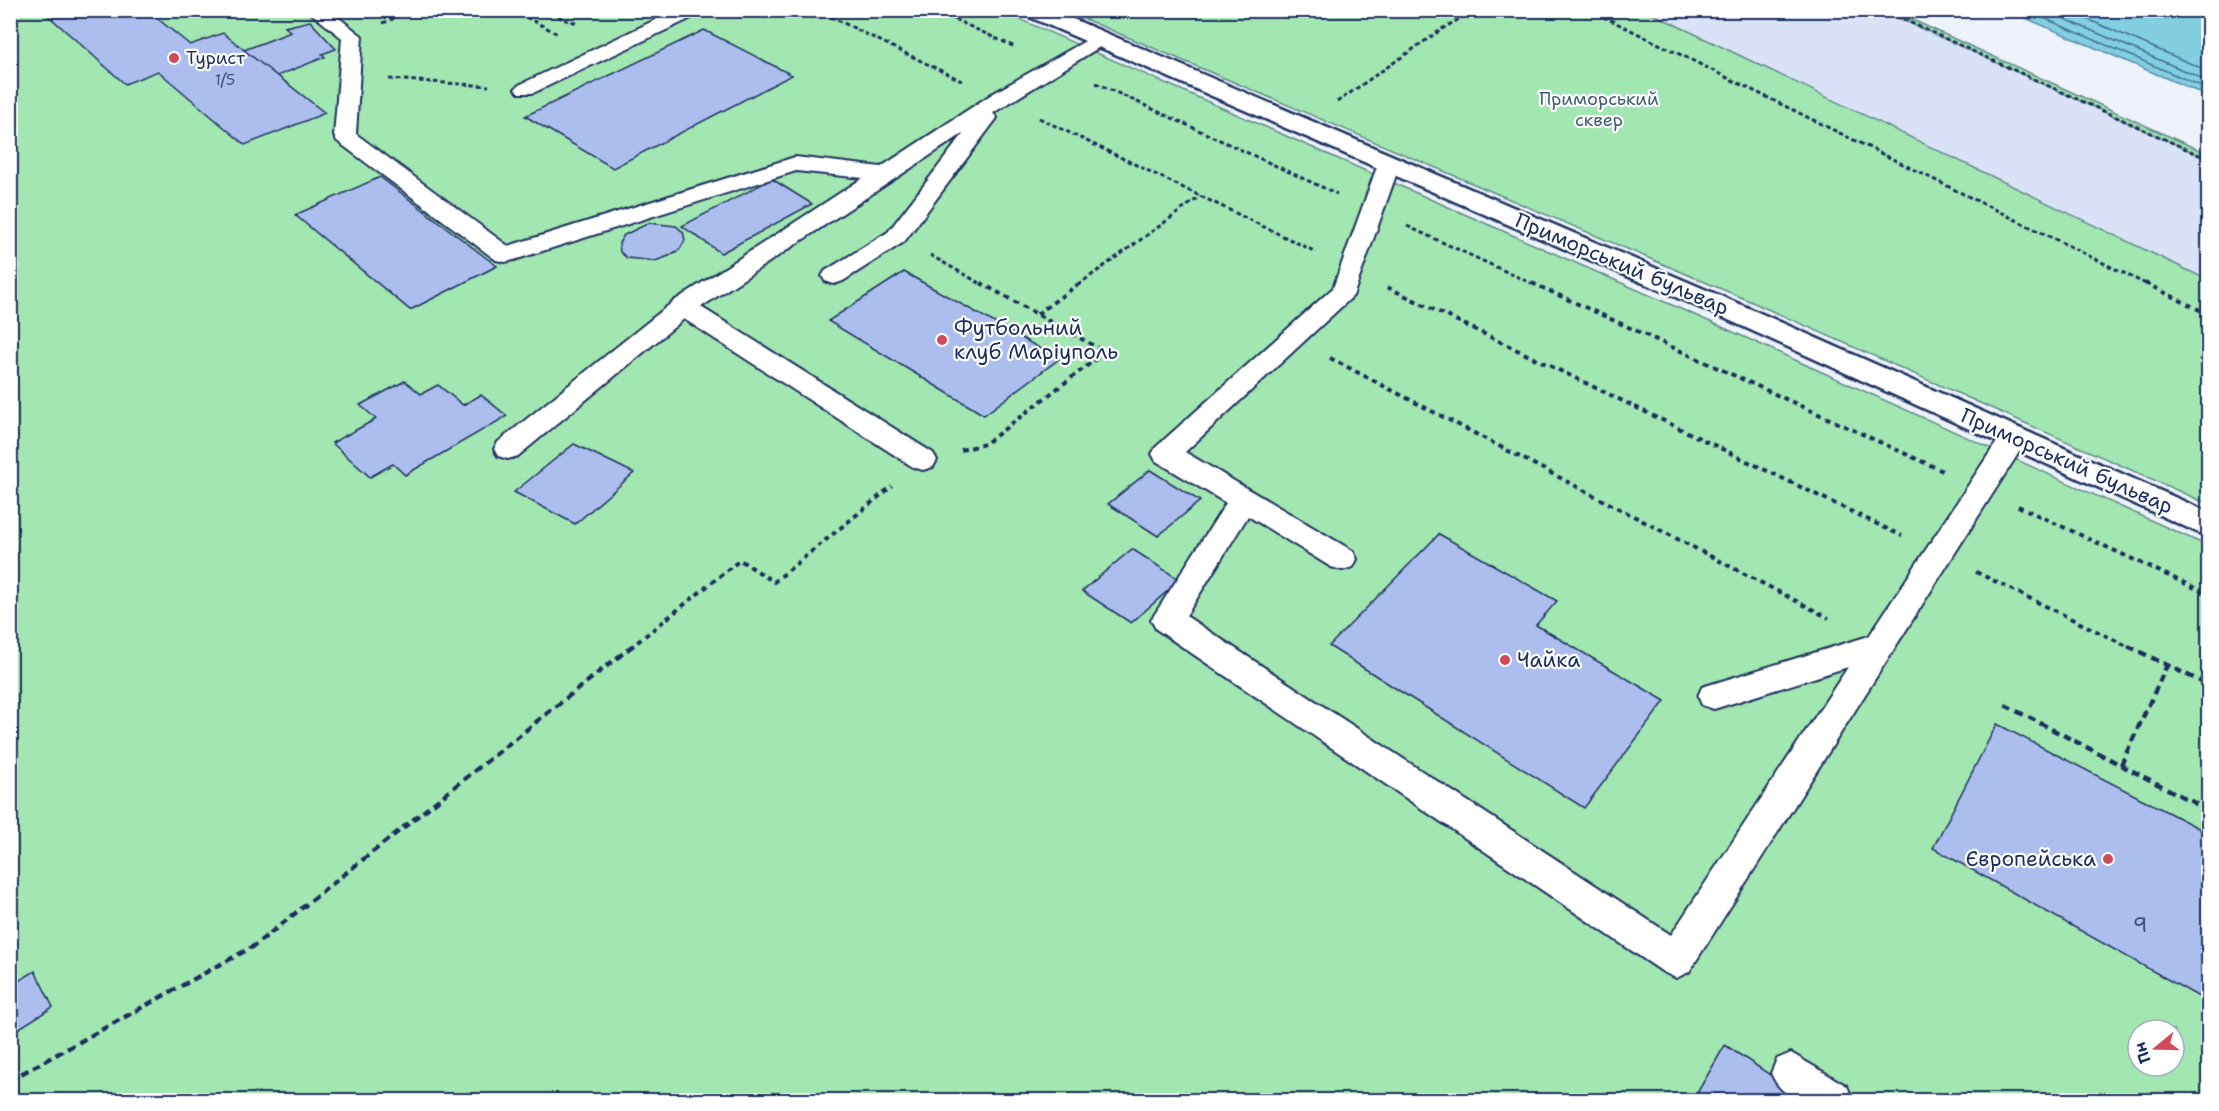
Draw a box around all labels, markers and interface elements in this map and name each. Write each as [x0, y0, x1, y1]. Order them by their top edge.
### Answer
place label: Турист [186, 46, 246, 70]
marker: Турист [167, 51, 181, 65]
house number: 1/5 [215, 70, 235, 90]
park label: Приморський сквер [1539, 87, 1659, 132]
street label: Приморський бульвар [1511, 206, 1733, 322]
place label: Футбольний клуб Маріуполь [954, 314, 1118, 366]
marker: Футбольний клуб Маріуполь [935, 333, 949, 347]
street label: Приморський бульвар [1956, 401, 2178, 521]
place label: Чайка [1517, 646, 1580, 674]
marker: Чайка [1498, 653, 1512, 667]
place label: Європейська [1965, 845, 2096, 873]
marker: Європейська [2101, 852, 2115, 866]
house number: 9 [2133, 911, 2147, 939]
north arrow [2126, 1018, 2186, 1078]
text: Пн [2129, 1039, 2156, 1066]

